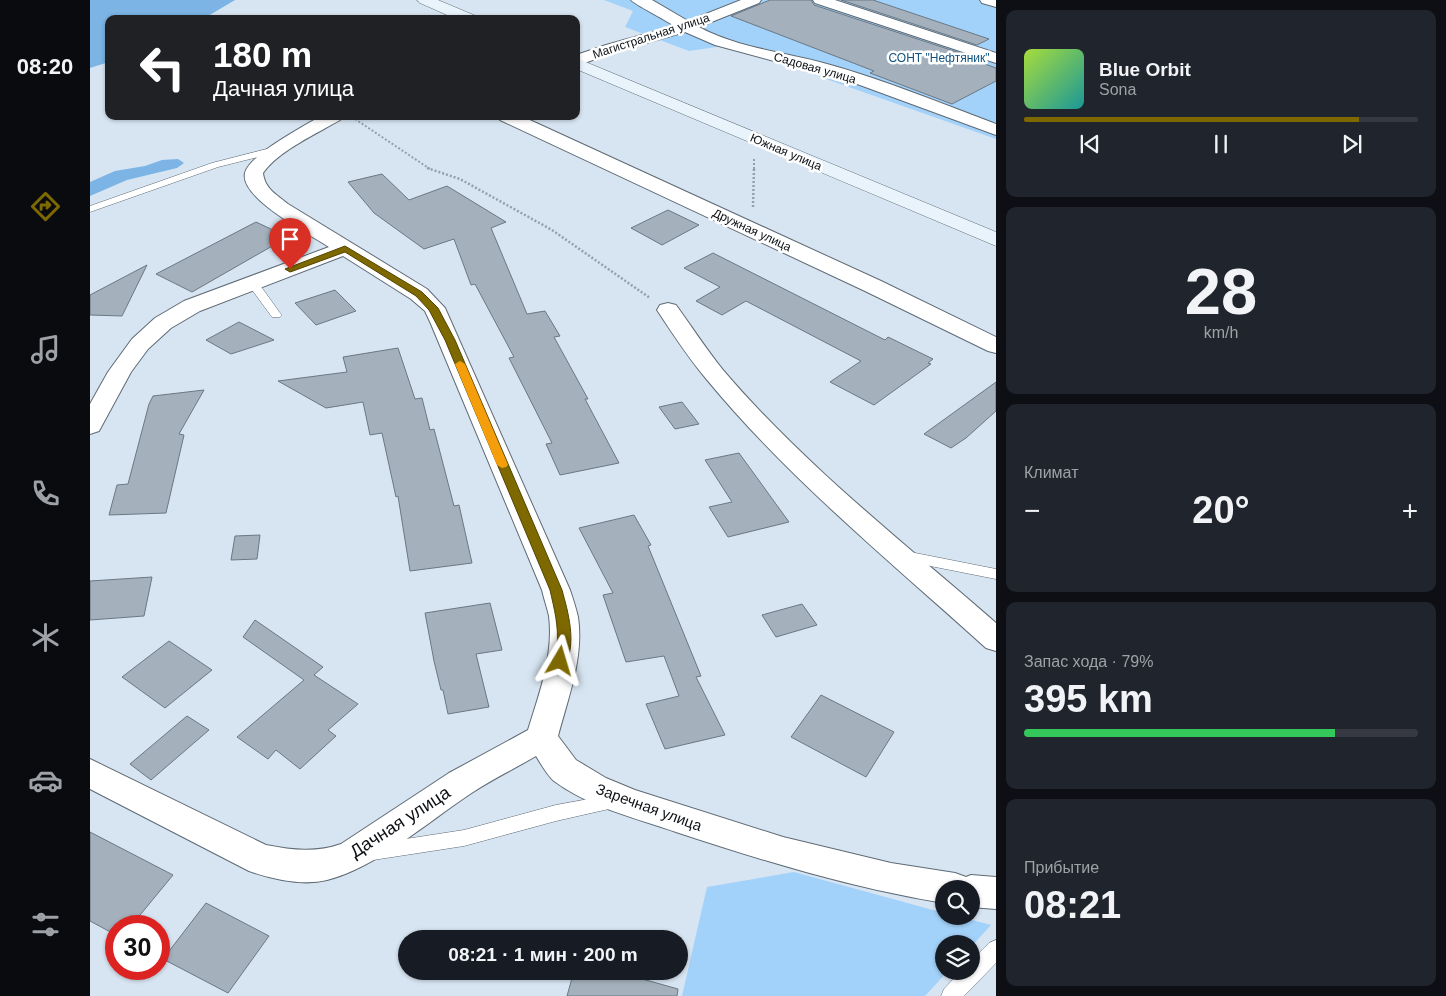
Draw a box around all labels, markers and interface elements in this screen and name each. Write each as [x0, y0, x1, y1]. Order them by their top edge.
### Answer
street label: Магистральная улица [591, 10, 712, 62]
icon: left [130, 35, 195, 100]
text: 180 m [213, 35, 312, 74]
street label: Садовая улица [772, 50, 858, 87]
park label: СОНТ "Нефтяник" [888, 51, 990, 65]
text: 08:20 [17, 54, 73, 79]
text: Blue Orbit [1099, 59, 1191, 80]
text: Дачная улица [213, 76, 354, 101]
text: Sona [1099, 81, 1136, 98]
icon: previous [1076, 130, 1104, 158]
icon: pause [1207, 130, 1235, 158]
icon: next [1338, 130, 1366, 158]
street label: Южная улица [748, 131, 824, 173]
icon: directions [28, 189, 63, 224]
street label: Дружная улица [711, 206, 794, 254]
pin [269, 218, 311, 269]
icon: arrive [276, 225, 304, 253]
text: 28 [1185, 255, 1257, 328]
text: km/h [1204, 324, 1238, 341]
icon: music [28, 332, 63, 367]
text: Климат [1024, 464, 1078, 481]
icon: phone [28, 476, 63, 511]
text: 20° [1192, 489, 1250, 531]
text: − [1024, 495, 1040, 526]
text: + [1402, 495, 1418, 526]
icon: climate [28, 620, 63, 655]
position arrow [533, 634, 585, 686]
text: Запас хода · 79% [1024, 653, 1153, 670]
text: 395 km [1024, 678, 1153, 720]
icon: car [28, 763, 63, 798]
street label: Заречная улица [594, 780, 705, 834]
street label: Дачная улица [346, 782, 455, 862]
text: Прибытие [1024, 859, 1099, 876]
map controls [935, 880, 980, 980]
button: search [935, 880, 980, 925]
text: 08:21 [1024, 884, 1121, 926]
icon: filters [28, 907, 63, 942]
speed limit sign: 30 [105, 915, 170, 980]
button: layers [935, 935, 980, 980]
text: 08:21 · 1 мин · 200 m [448, 944, 638, 965]

